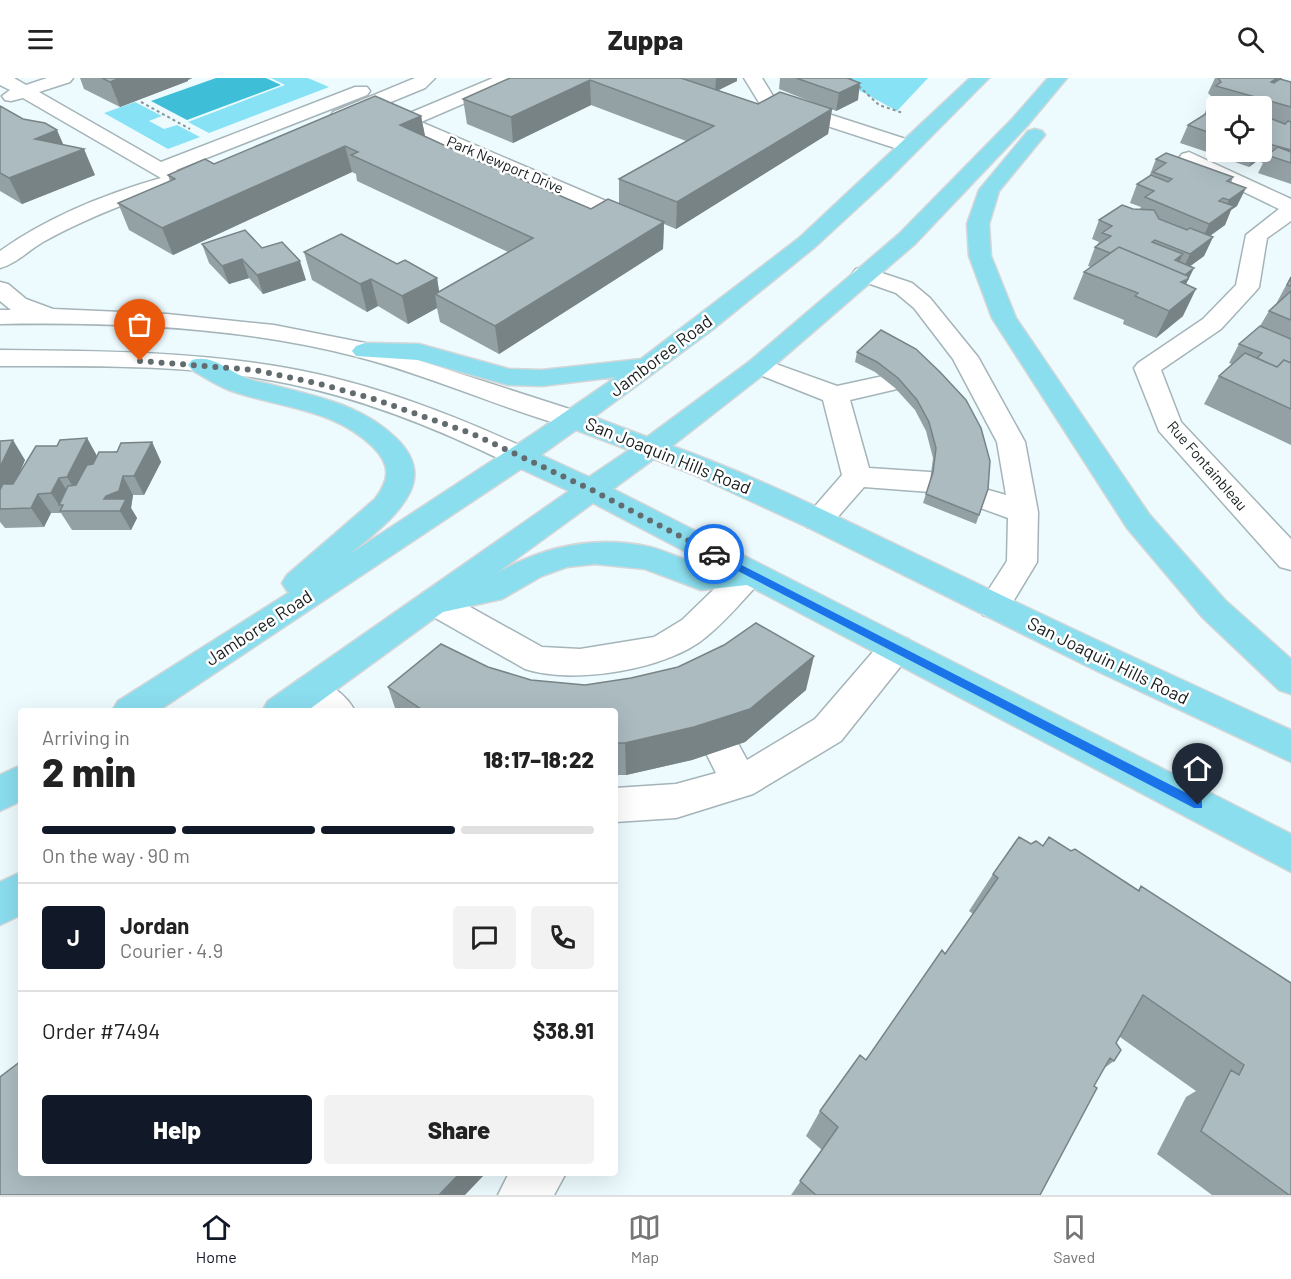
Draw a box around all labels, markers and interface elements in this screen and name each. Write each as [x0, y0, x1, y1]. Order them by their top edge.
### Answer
icon: menu [24, 23, 57, 56]
text: Zuppa [608, 23, 683, 55]
icon: search [1234, 23, 1267, 56]
map controls [1206, 96, 1272, 162]
button: locate [1206, 96, 1272, 162]
street label: Park Newport Drive [444, 131, 567, 197]
pin [114, 299, 165, 361]
icon: bag [123, 308, 156, 341]
street label: Jamboree Road [605, 309, 716, 401]
street label: San Joaquin Hills Road [582, 412, 754, 498]
street label: Rue Fontainbleau [1164, 417, 1252, 514]
courier [684, 524, 744, 584]
icon: car [698, 538, 731, 571]
street label: Jamboree Road [201, 584, 316, 670]
street label: San Joaquin Hills Road [1024, 612, 1193, 709]
text: Arriving in [42, 725, 130, 749]
pin [1172, 743, 1223, 805]
text: 18:17–18:22 [483, 746, 594, 772]
text: 2 min [42, 748, 136, 795]
icon: home [1181, 752, 1214, 785]
text: On the way · 90 m [42, 843, 190, 867]
button: chat [453, 906, 516, 969]
button: phone [531, 906, 594, 969]
text: Jordan [120, 912, 189, 938]
text: J [67, 924, 80, 950]
text: Courier · 4.9 [120, 938, 223, 962]
text: Order #7494 [42, 1017, 160, 1043]
text: $38.91 [533, 1017, 594, 1043]
button: Help [42, 1095, 312, 1164]
button: Share [324, 1095, 594, 1164]
tab: Home [196, 1211, 237, 1266]
tab: Map [628, 1211, 661, 1266]
tab: Saved [1053, 1211, 1095, 1266]

